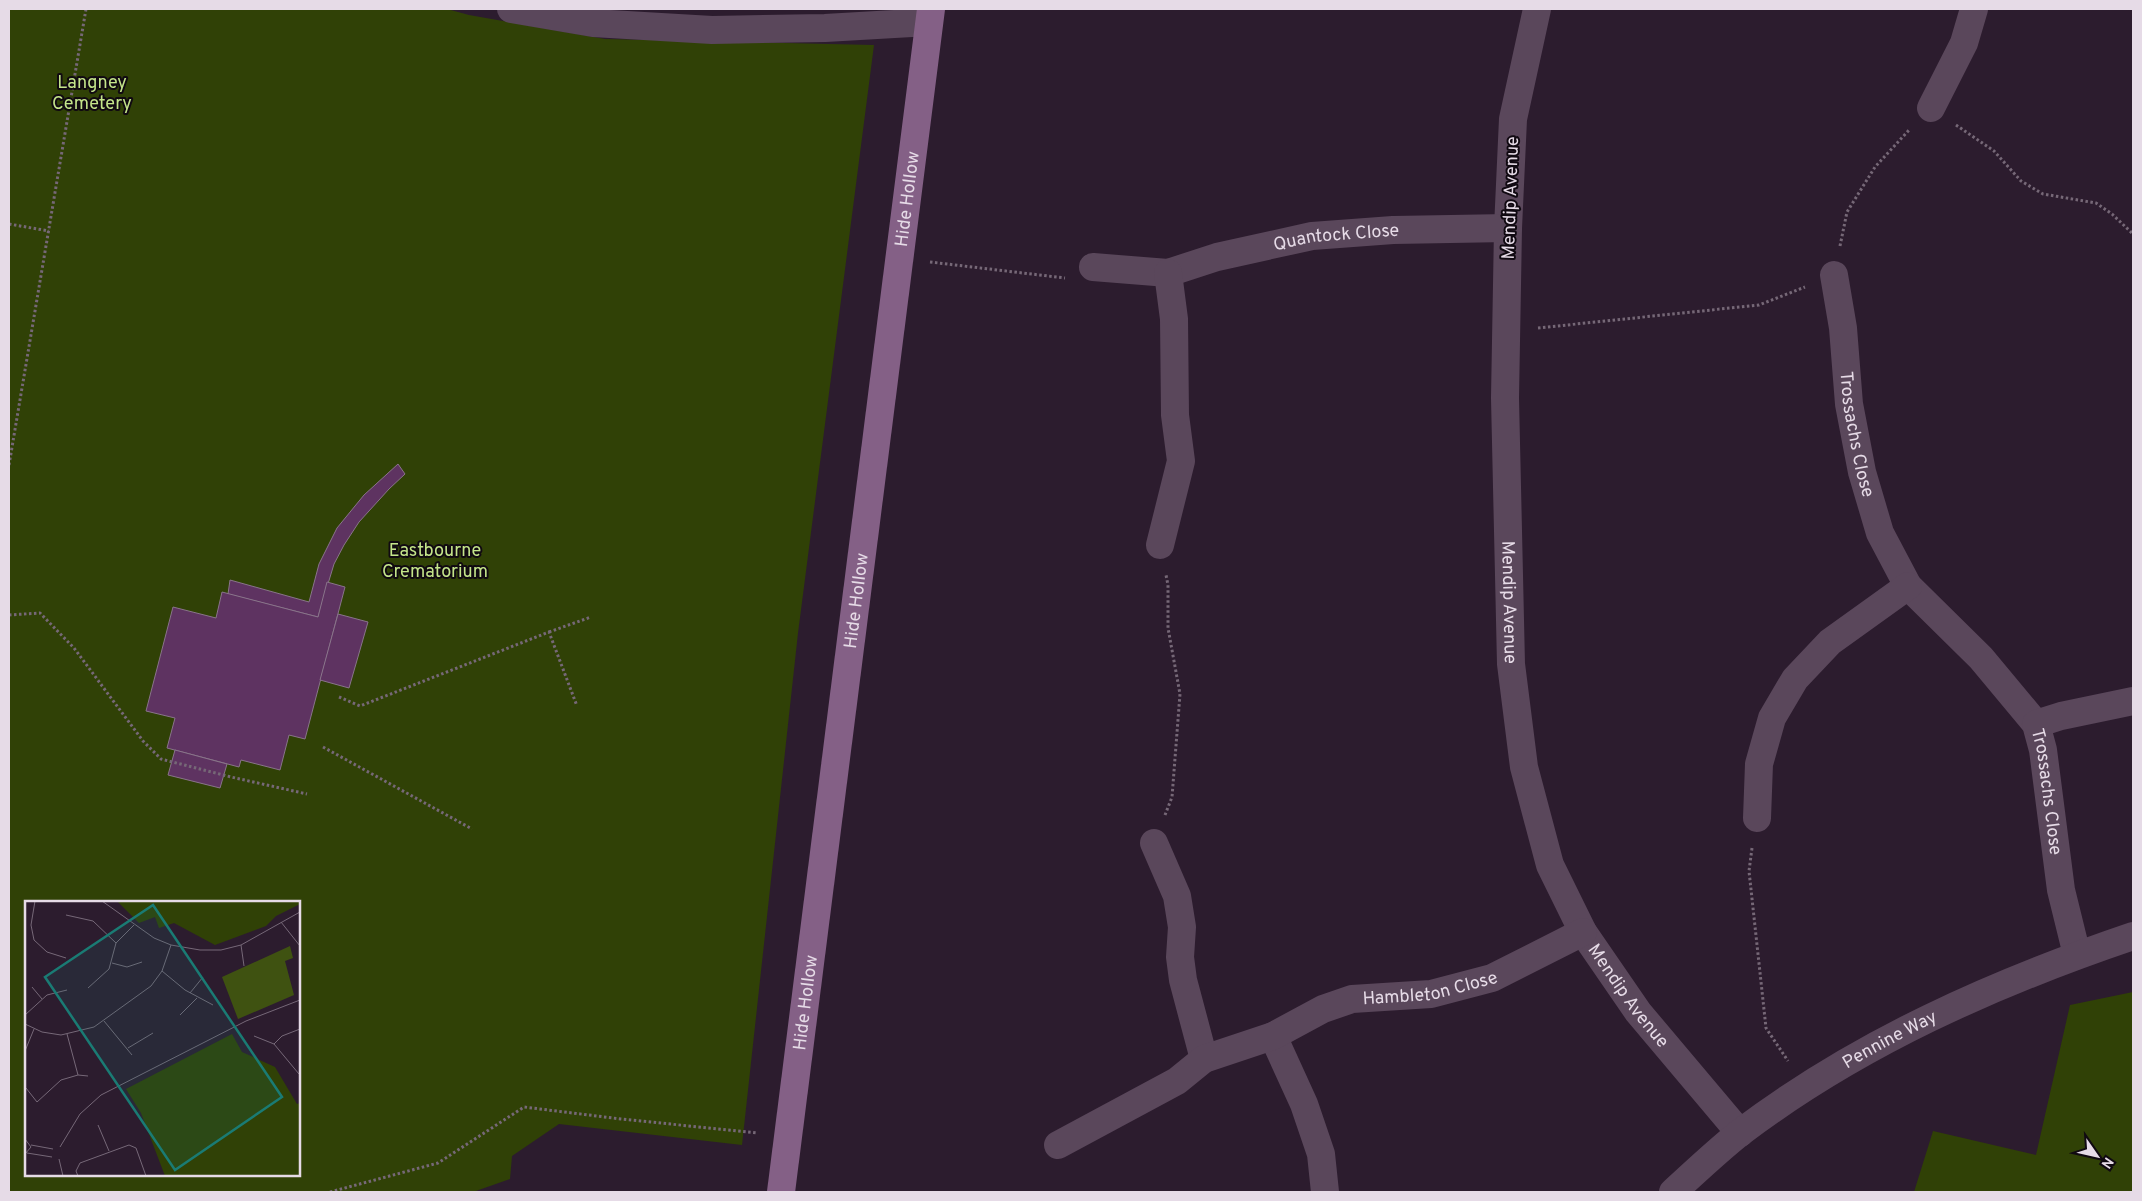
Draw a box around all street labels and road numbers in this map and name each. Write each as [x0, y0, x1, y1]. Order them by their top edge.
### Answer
street label: Mendip Avenue [1498, 136, 1525, 260]
street label: Hide Hollow [891, 150, 926, 248]
street label: Quantock Close [1271, 220, 1399, 257]
street label: Trossachs Close [1833, 370, 1879, 500]
street label: Mendip Avenue [1495, 540, 1521, 664]
street label: Hide Hollow [840, 552, 875, 650]
street label: Trossachs Close [2025, 726, 2066, 857]
street label: Mendip Avenue [1582, 940, 1673, 1053]
street label: Hide Hollow [789, 953, 824, 1052]
street label: Hambleton Close [1362, 967, 1502, 1011]
street label: Pennine Way [1839, 1006, 1941, 1075]

